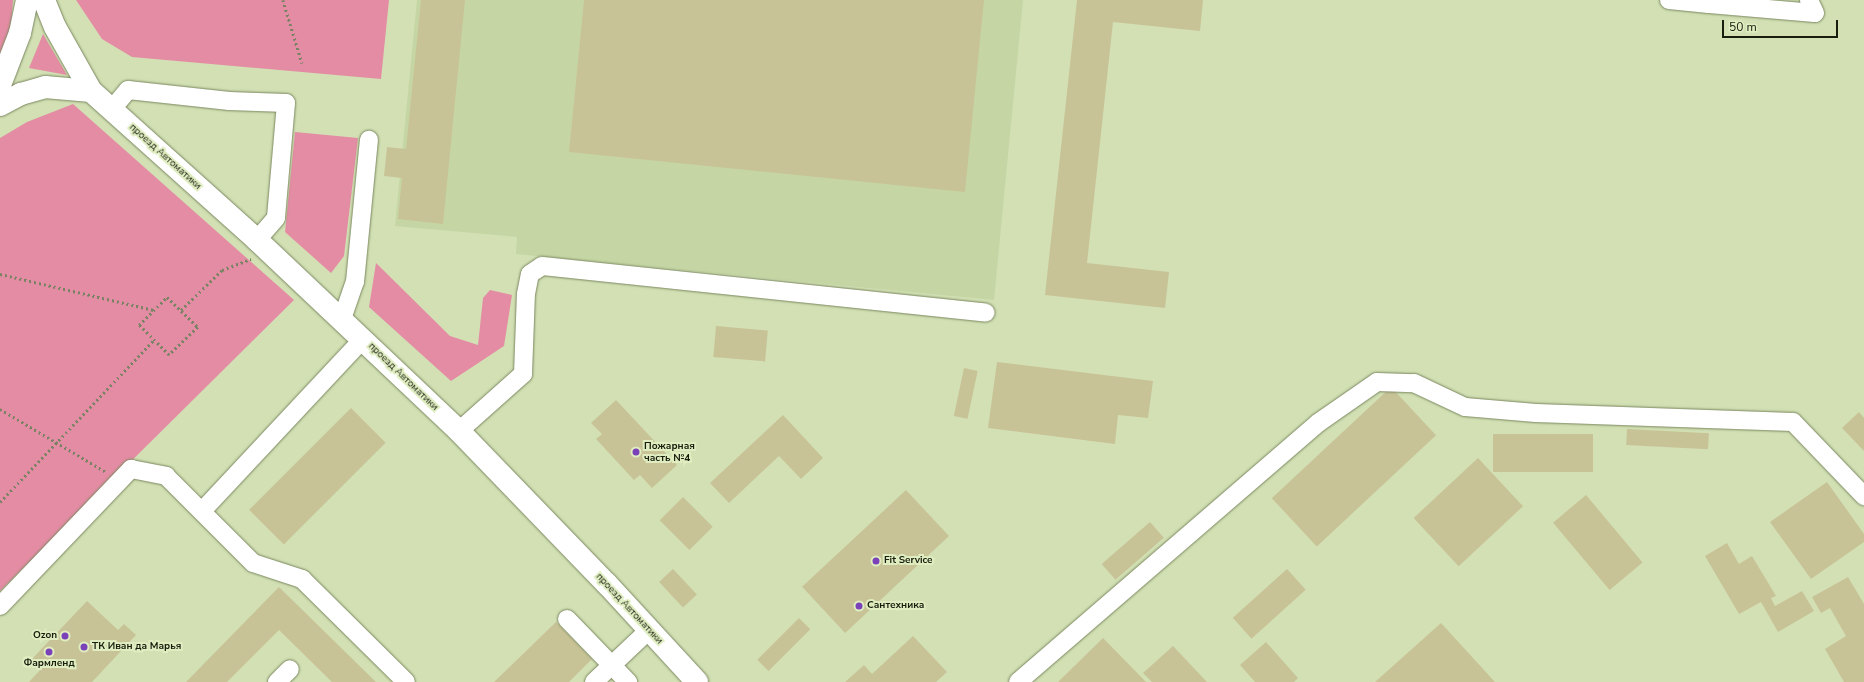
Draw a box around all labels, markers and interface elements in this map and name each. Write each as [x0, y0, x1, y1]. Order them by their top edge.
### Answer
scale bar [1724, 12, 1840, 38]
text: 50 m [1729, 19, 1757, 35]
street label: проезд Автоматики [127, 122, 203, 192]
street label: проезд Автоматики [365, 340, 441, 414]
place label: Пожарная часть №4 [644, 440, 695, 464]
marker: Пожарная часть №4 [631, 447, 641, 457]
place label: Fit Service [884, 555, 933, 567]
marker: Fit Service [871, 556, 881, 566]
street label: проезд Автоматики [593, 571, 665, 647]
place label: Сантехника [867, 600, 924, 612]
marker: Сантехника [854, 601, 864, 611]
place label: Ozon [33, 630, 57, 642]
marker: Ozon [60, 631, 70, 641]
place label: ТК Иван да Марья [92, 641, 181, 653]
marker: ТК Иван да Марья [79, 642, 89, 652]
marker: Фармленд [44, 647, 54, 657]
place label: Фармленд [23, 658, 75, 670]

